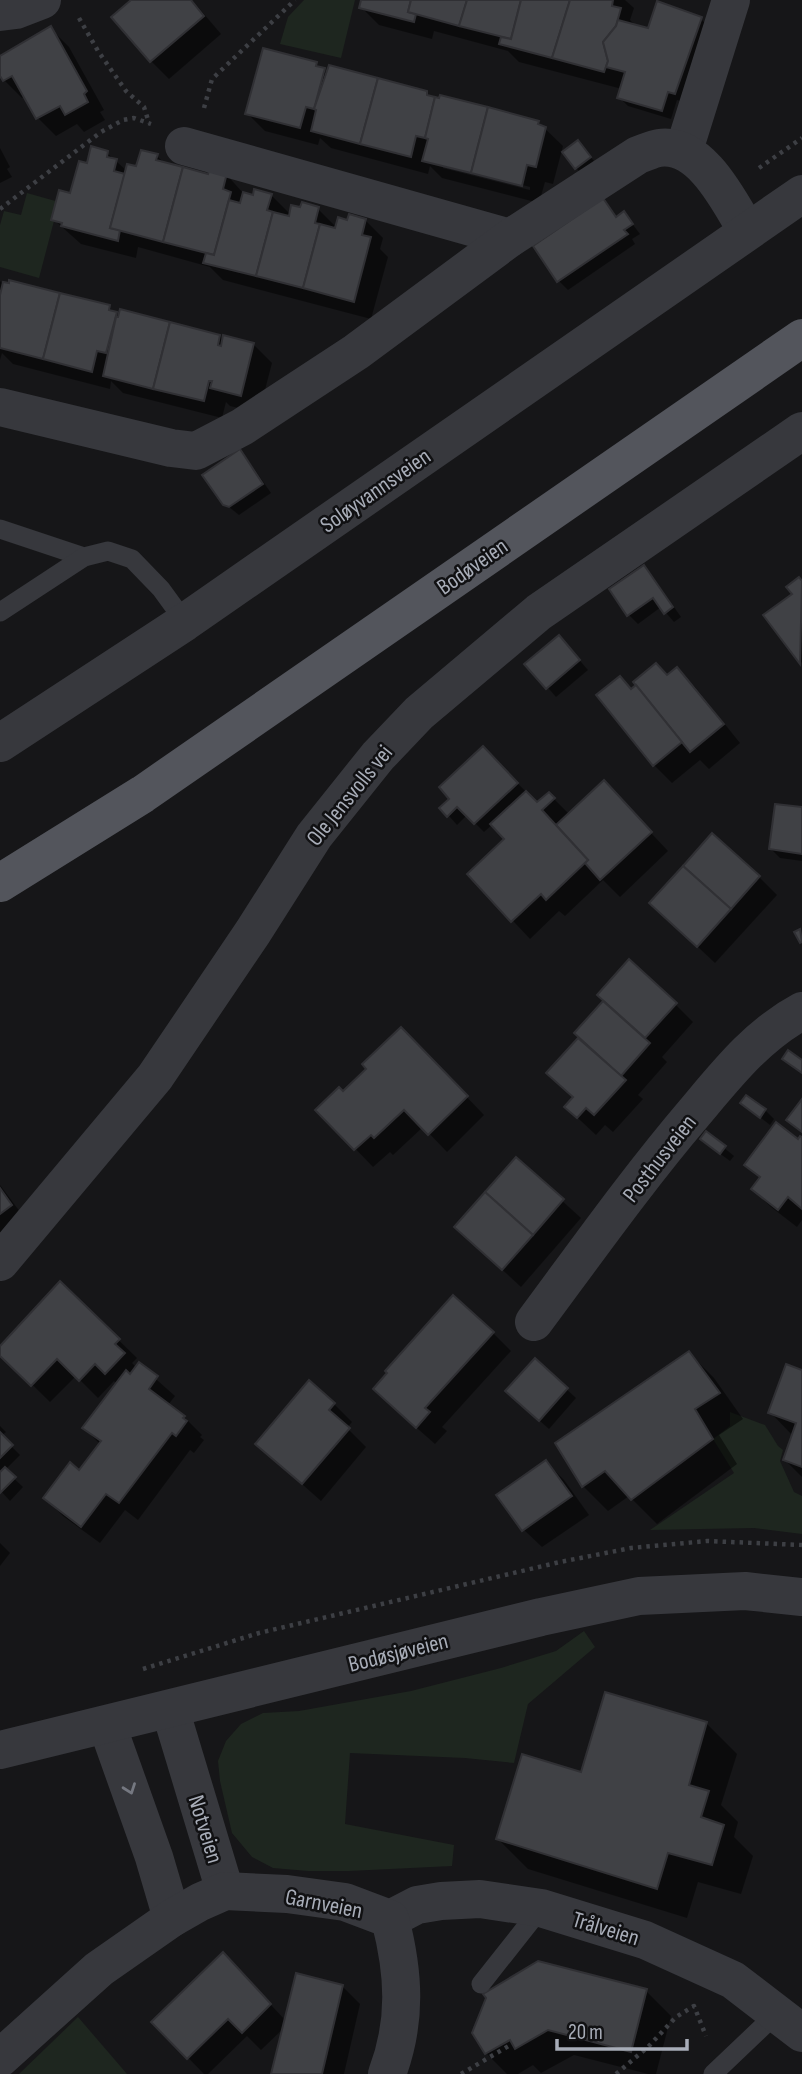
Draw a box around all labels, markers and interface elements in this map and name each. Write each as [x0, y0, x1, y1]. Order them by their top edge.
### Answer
street label: Soløyvannsveien [315, 442, 436, 539]
street label: Bodøveien [432, 532, 513, 601]
street label: Ole Jensvolls vei [301, 740, 399, 852]
street label: Posthusveien [617, 1109, 703, 1208]
street label: Bodøsjøveien [345, 1627, 451, 1679]
one-way arrow [122, 1783, 136, 1795]
street label: Notveien [181, 1792, 229, 1867]
street label: Garnveien [283, 1883, 365, 1925]
street label: Trålveien [569, 1906, 642, 1952]
scale bar [557, 2008, 686, 2052]
text: 20 m [568, 2020, 603, 2045]

